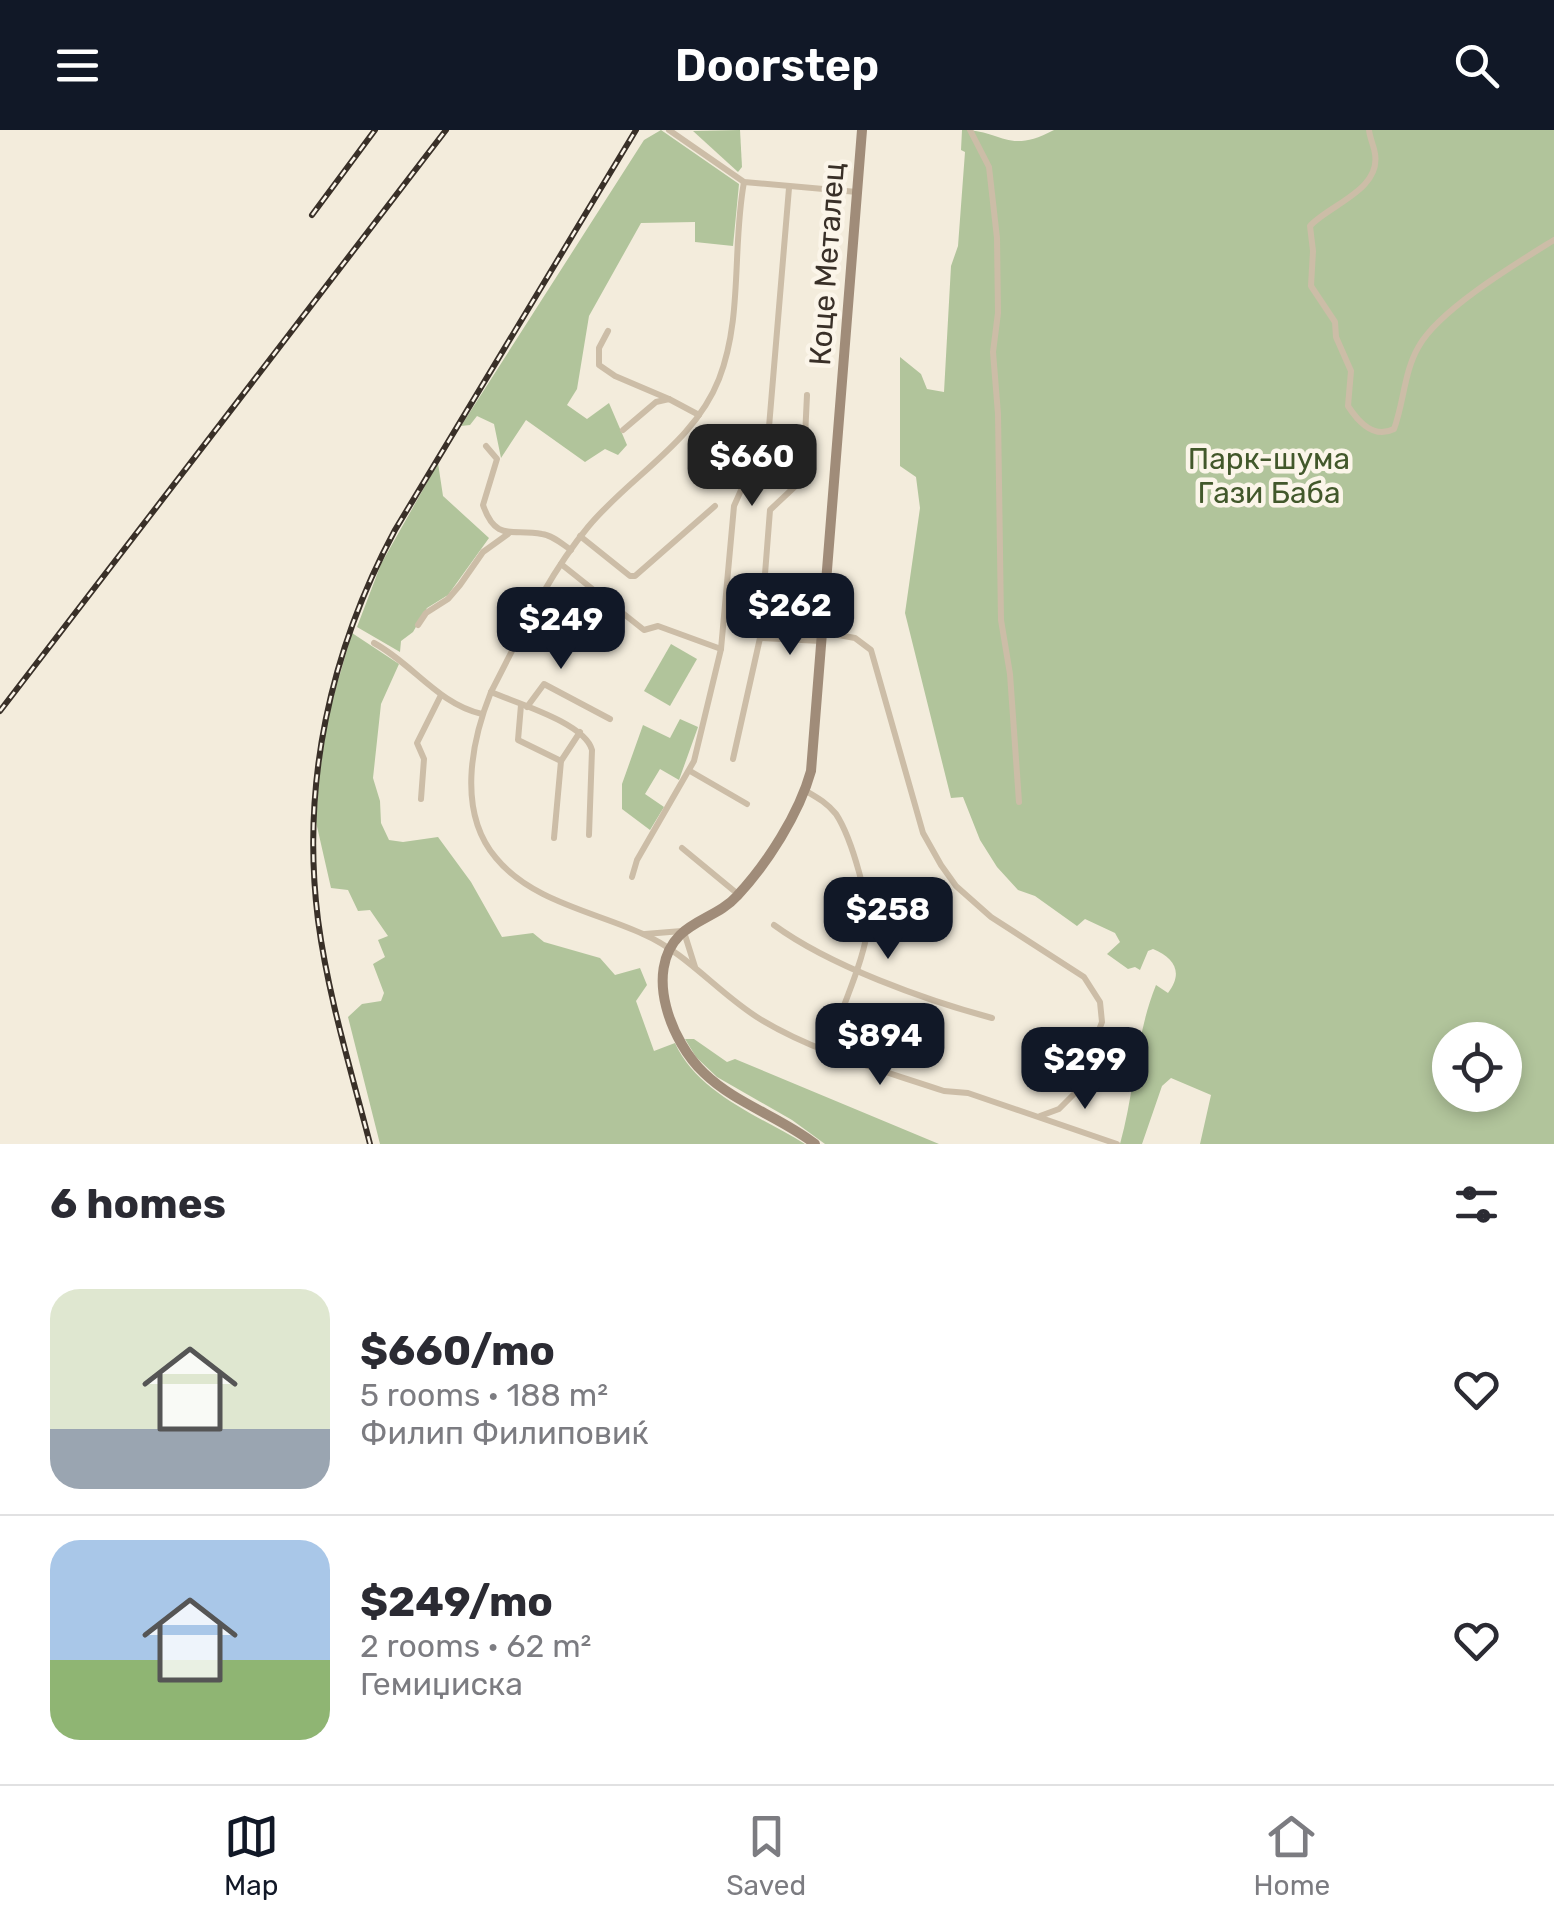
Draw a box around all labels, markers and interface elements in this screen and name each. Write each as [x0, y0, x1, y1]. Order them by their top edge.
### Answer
icon: menu [50, 38, 105, 93]
icon: search [1449, 38, 1504, 93]
text: Doorstep [675, 39, 879, 92]
street label: Коце Металец [802, 161, 852, 367]
pin: $660 [693, 424, 811, 509]
text: $660 [710, 437, 794, 475]
park label: Парк-шума Гази Баба [1188, 441, 1350, 511]
pin: $262 [731, 573, 849, 658]
text: $262 [748, 586, 832, 624]
pin: $249 [502, 587, 620, 672]
text: $249 [519, 600, 603, 638]
pin: $258 [829, 877, 947, 962]
text: $258 [846, 890, 930, 928]
pin: $894 [821, 1003, 939, 1088]
text: $894 [837, 1016, 923, 1054]
map controls [1432, 1022, 1522, 1112]
button: locate [1432, 1022, 1522, 1112]
pin: $299 [1026, 1027, 1144, 1112]
text: $299 [1043, 1040, 1127, 1078]
icon: filters [1449, 1177, 1504, 1232]
text: 6 homes [50, 1179, 226, 1229]
text: $660/mo [360, 1326, 555, 1376]
icon: home [130, 1329, 250, 1449]
icon: heart [1449, 1362, 1504, 1417]
text: 5 rooms · 188 m² [360, 1376, 608, 1414]
text: Филип Филиповиќ [360, 1414, 649, 1452]
text: $249/mo [360, 1577, 553, 1627]
icon: home [130, 1580, 250, 1700]
icon: heart [1449, 1613, 1504, 1668]
text: 2 rooms · 62 m² [360, 1627, 592, 1665]
text: Гемиџиска [360, 1665, 523, 1703]
tab: Map [224, 1809, 279, 1902]
tab: Saved [726, 1809, 806, 1902]
tab: Home [1254, 1809, 1330, 1902]

